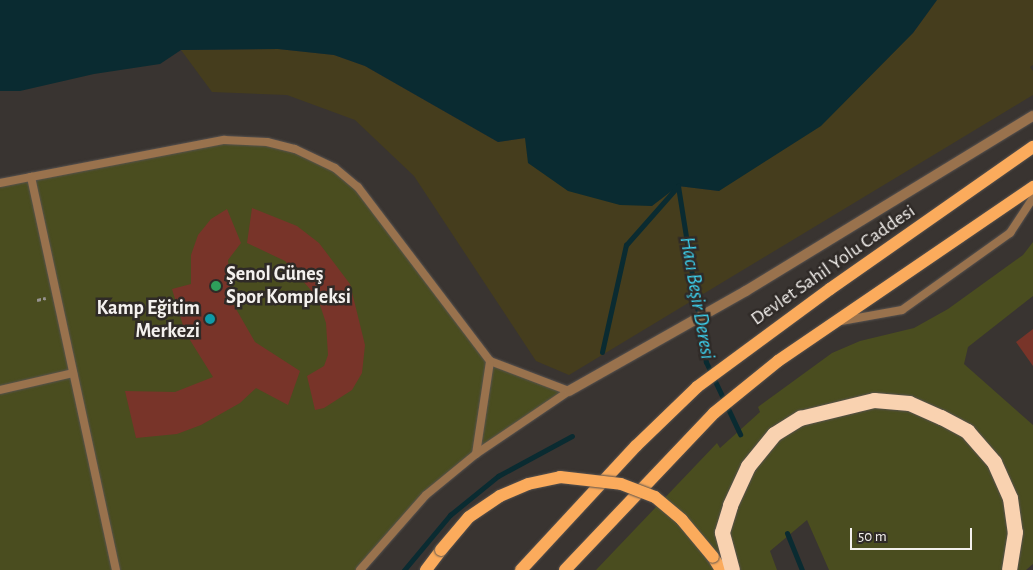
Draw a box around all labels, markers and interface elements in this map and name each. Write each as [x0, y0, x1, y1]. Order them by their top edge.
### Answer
street label: Devlet Sahil Yolu Caddesi [746, 199, 920, 331]
water label: Hacı Beşir Deresi [674, 235, 720, 361]
place label: Şenol Güneş Spor Kompleksi [226, 262, 351, 309]
marker: Şenol Güneş Spor Kompleksi [210, 280, 222, 292]
place label: Kamp Eğitim Merkezi [97, 296, 200, 343]
marker: Kamp Eğitim Merkezi [204, 313, 216, 325]
scale bar [853, 518, 976, 550]
text: 50 m [858, 529, 887, 544]

